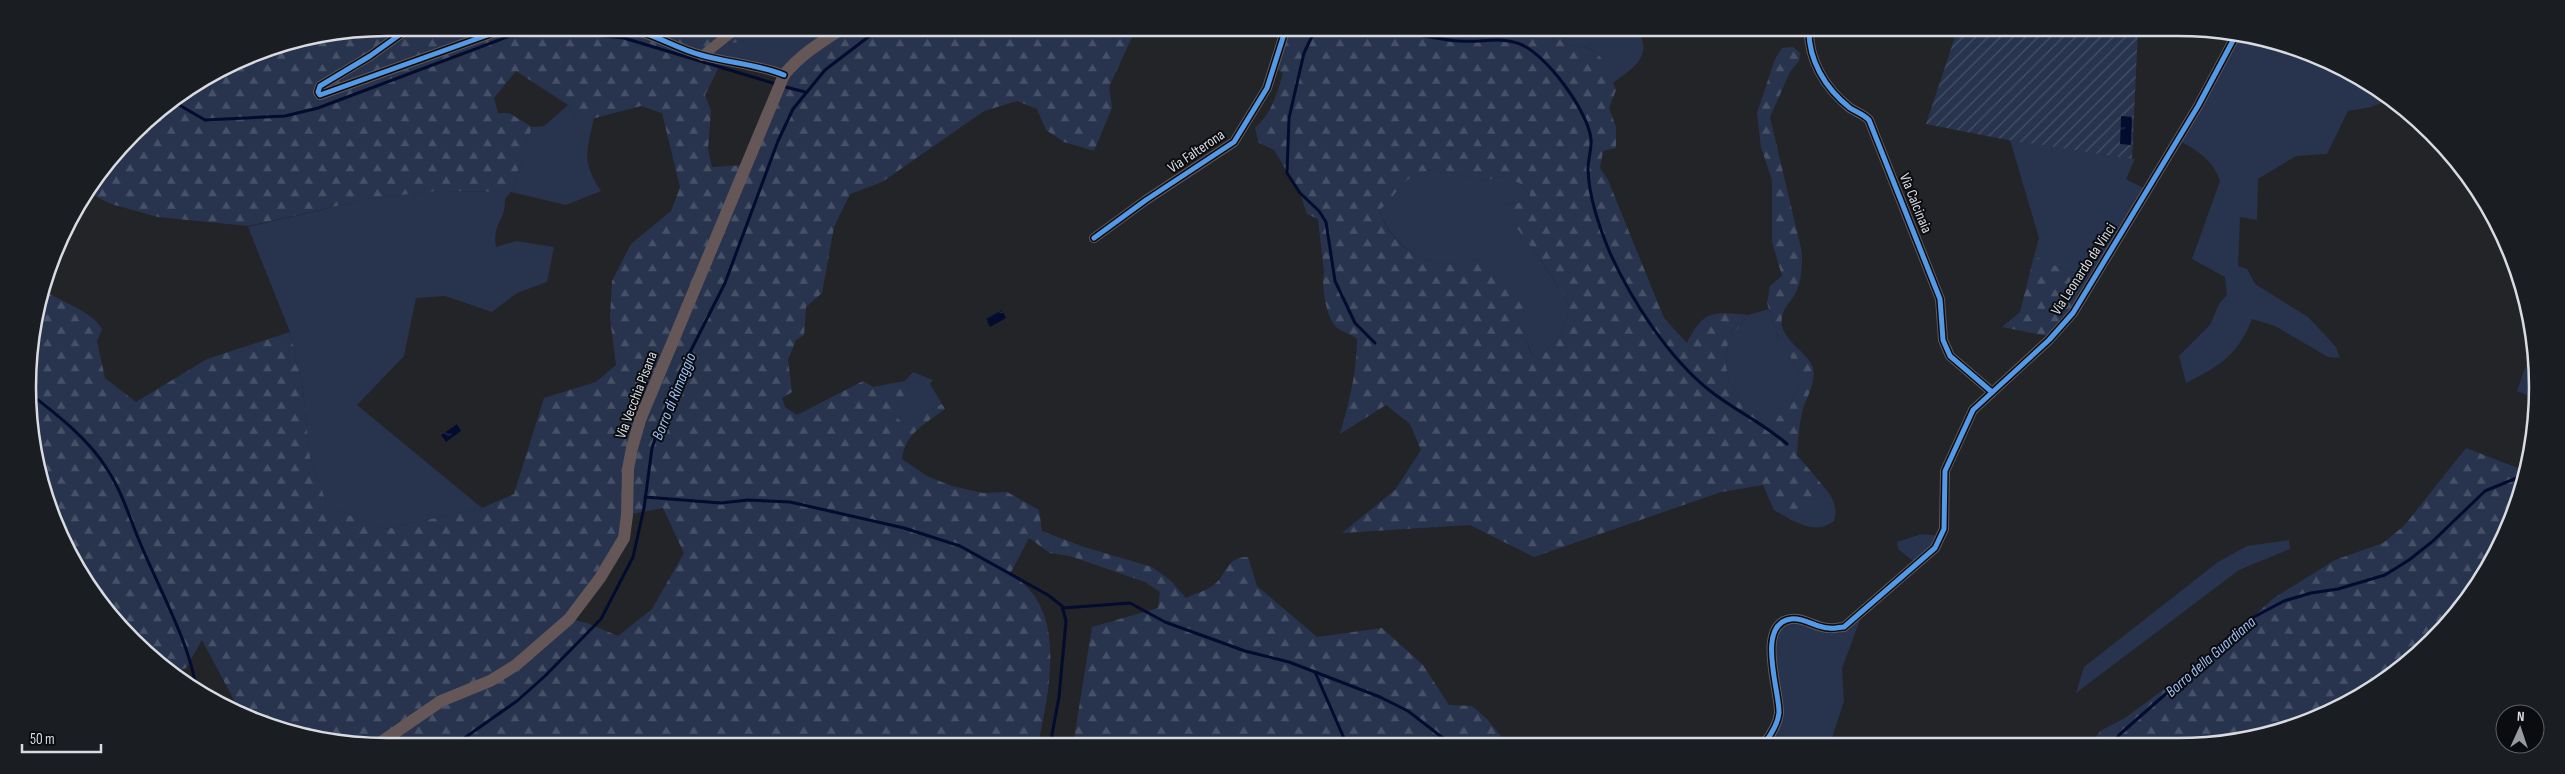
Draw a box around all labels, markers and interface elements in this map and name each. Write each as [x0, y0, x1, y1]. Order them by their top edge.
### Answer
street label: Via Falterona [1164, 125, 1229, 177]
street label: Via Calcinaia [1895, 170, 1936, 236]
street label: Via Leonardo da Vinci [2047, 220, 2120, 319]
street label: Via Vecchia Pisana [611, 349, 662, 441]
water label: Borro di Rimaggio [648, 350, 701, 443]
water label: Borro della Guardiana [2162, 613, 2260, 701]
north arrow [2495, 704, 2545, 754]
text: N [2516, 708, 2525, 725]
scale bar [22, 722, 101, 754]
text: 50 m [30, 730, 55, 749]

